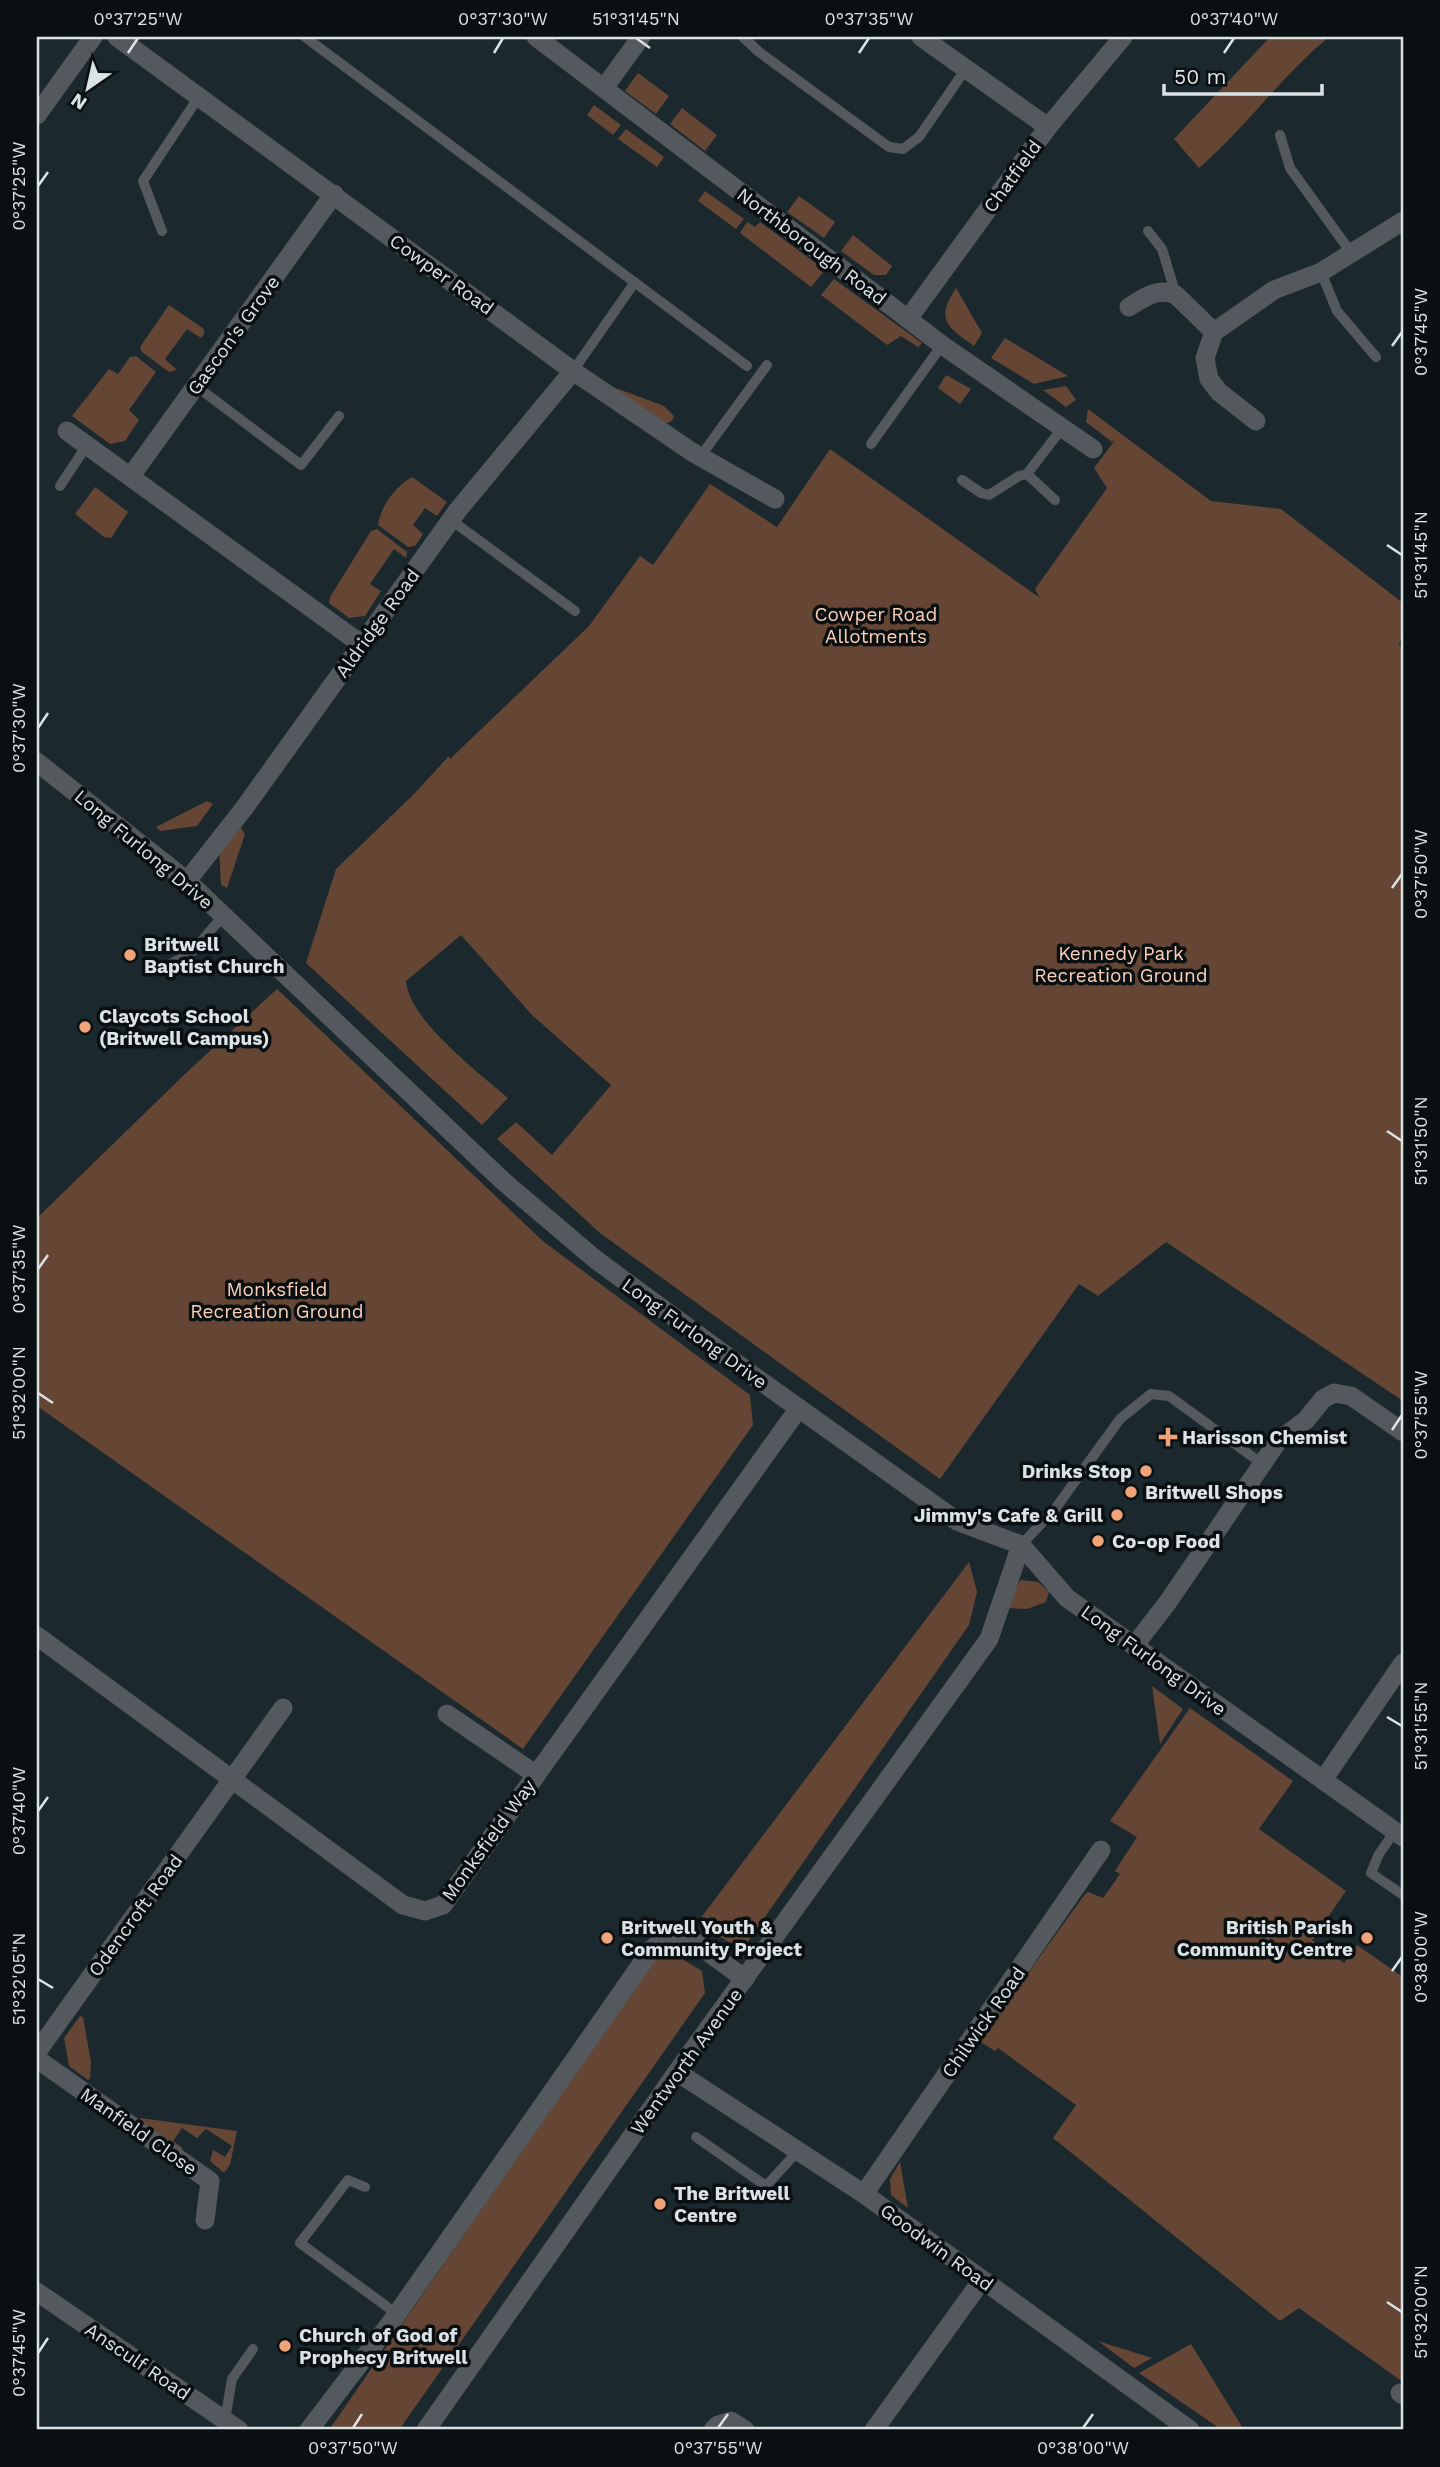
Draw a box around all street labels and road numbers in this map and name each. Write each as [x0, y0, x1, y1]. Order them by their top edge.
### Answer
street label: Chatfield [978, 136, 1046, 217]
street label: Northborough Road [733, 183, 891, 310]
street label: Cowper Road [385, 229, 498, 320]
street label: Gascon's Grove [182, 271, 284, 399]
street label: Aldridge Road [330, 564, 425, 682]
street label: Long Furlong Drive [70, 785, 218, 914]
street label: Long Furlong Drive [618, 1273, 772, 1394]
street label: Long Furlong Drive [1077, 1600, 1231, 1721]
street label: Monksfield Way [437, 1775, 540, 1906]
street label: Odencroft Road [83, 1850, 187, 1981]
street label: Chilwick Road [937, 1962, 1030, 2082]
street label: Wentworth Avenue [626, 1984, 747, 2139]
street label: Manfield Close [76, 2083, 202, 2180]
street label: Goodwin Road [876, 2199, 998, 2296]
street label: Ansculf Road [81, 2318, 195, 2405]

